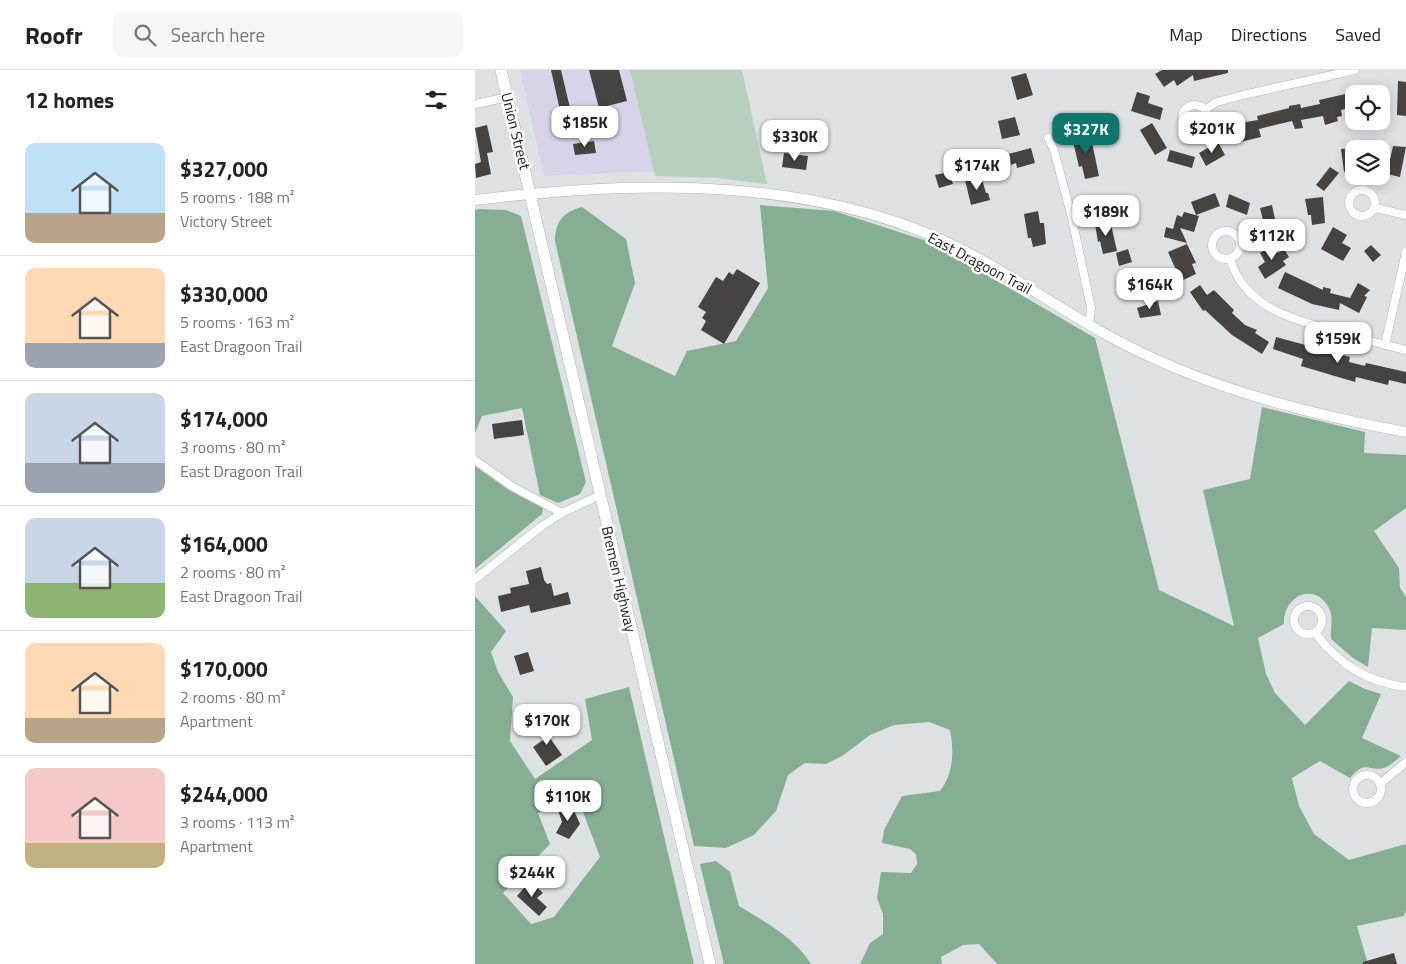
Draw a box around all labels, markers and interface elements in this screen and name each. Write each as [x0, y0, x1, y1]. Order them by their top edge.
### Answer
search box [113, 12, 463, 57]
text: Roofr [25, 17, 83, 53]
text: Search here [171, 20, 265, 49]
icon: search [131, 21, 159, 49]
text: Map [1169, 21, 1203, 48]
text: Directions [1231, 21, 1307, 48]
text: Saved [1335, 21, 1381, 48]
text: 12 homes [25, 84, 114, 116]
map controls [1345, 85, 1390, 185]
button: locate [1345, 85, 1390, 130]
icon: filters [422, 86, 450, 114]
street label: Union Street [495, 90, 537, 173]
pin: $185K [550, 106, 620, 148]
text: $185K [562, 110, 608, 134]
pin: $327K [1051, 112, 1121, 155]
pin: $201K [1177, 112, 1247, 154]
text: $201K [1189, 116, 1235, 140]
text: $327K [1063, 117, 1109, 141]
pin: $330K [760, 119, 830, 162]
text: $330K [772, 124, 818, 148]
button: layers [1345, 140, 1390, 185]
pin: $174K [942, 148, 1012, 191]
text: $327,000 [180, 153, 268, 185]
text: $174K [954, 153, 1000, 177]
icon: home [65, 163, 125, 223]
text: 5 rooms · 188 m² [180, 185, 294, 209]
pin: $189K [1071, 194, 1141, 237]
text: $189K [1083, 199, 1129, 223]
text: Victory Street [180, 209, 272, 233]
pin: $112K [1237, 218, 1307, 261]
text: $112K [1249, 223, 1295, 247]
street label: East Dragoon Trail [924, 226, 1036, 300]
pin: $164K [1115, 268, 1185, 310]
text: $164K [1127, 272, 1173, 296]
text: $330,000 [180, 278, 268, 310]
icon: home [65, 288, 125, 348]
text: 5 rooms · 163 m² [180, 310, 294, 334]
pin: $159K [1303, 322, 1373, 364]
text: $159K [1315, 326, 1361, 350]
text: East Dragoon Trail [180, 334, 302, 358]
text: $174,000 [180, 403, 268, 435]
icon: home [65, 413, 125, 473]
text: 3 rooms · 80 m² [180, 435, 285, 459]
text: East Dragoon Trail [180, 459, 302, 483]
street label: Bremen Highway [596, 524, 642, 634]
text: $164,000 [180, 528, 268, 560]
icon: home [65, 538, 125, 598]
text: 2 rooms · 80 m² [180, 560, 285, 584]
text: East Dragoon Trail [180, 584, 302, 608]
text: $170,000 [180, 653, 268, 685]
icon: home [65, 663, 125, 723]
text: 2 rooms · 80 m² [180, 685, 285, 709]
pin: $170K [512, 704, 582, 746]
text: $170K [524, 708, 570, 732]
text: Apartment [180, 709, 253, 733]
text: $244,000 [180, 778, 268, 810]
pin: $110K [533, 780, 603, 822]
text: $110K [545, 784, 591, 808]
icon: home [65, 788, 125, 848]
text: 3 rooms · 113 m² [180, 810, 294, 834]
text: Apartment [180, 834, 253, 858]
pin: $244K [497, 856, 567, 898]
text: $244K [509, 860, 555, 884]

